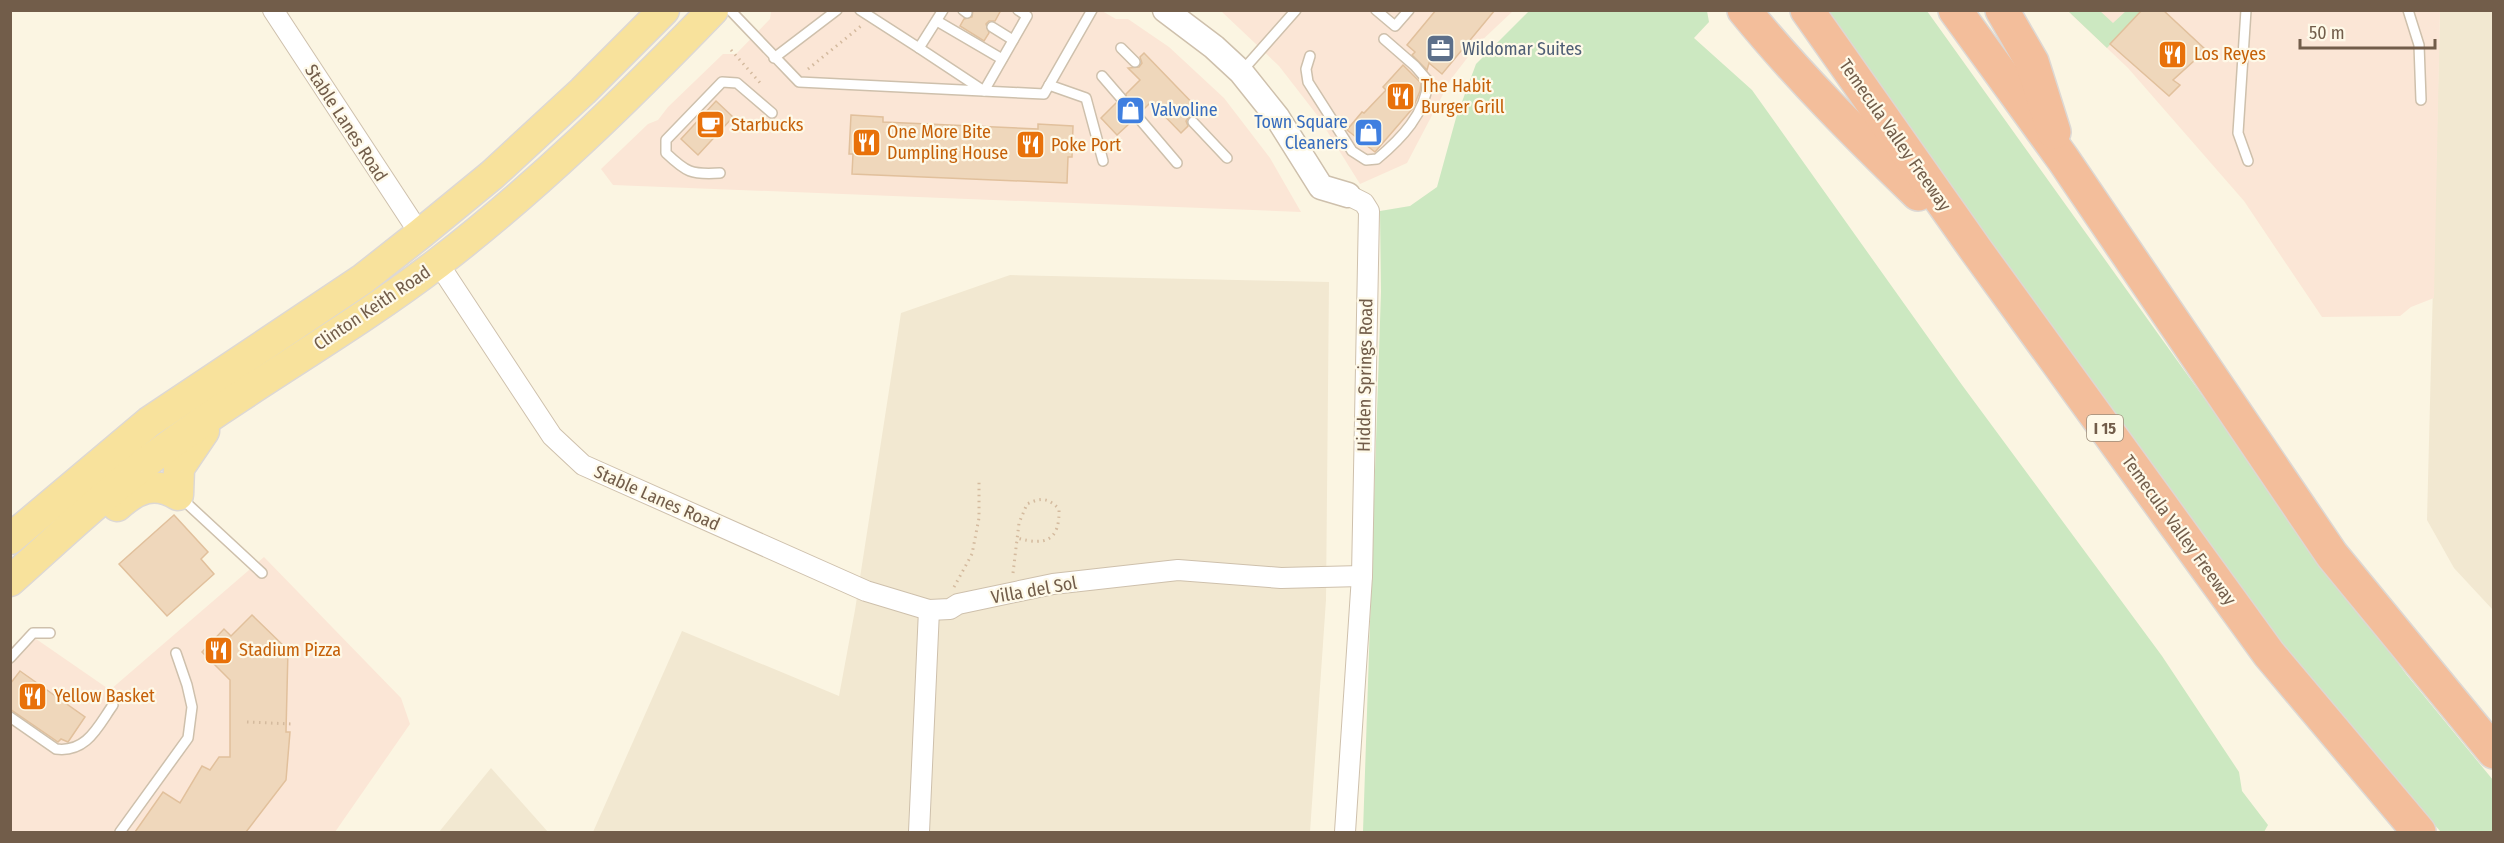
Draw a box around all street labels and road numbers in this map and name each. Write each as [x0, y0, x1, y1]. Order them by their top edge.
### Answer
street label: Temecula Valley Freeway [1834, 55, 1956, 215]
street label: Stable Lanes Road [300, 60, 392, 186]
street label: Clinton Keith Road [309, 261, 435, 355]
street label: Hidden Springs Road [1353, 298, 1377, 452]
road number: I 15 [2087, 415, 2123, 441]
street label: Temecula Valley Freeway [2117, 451, 2241, 609]
street label: Stable Lanes Road [591, 460, 723, 536]
street label: Villa del Sol [989, 572, 1079, 608]

